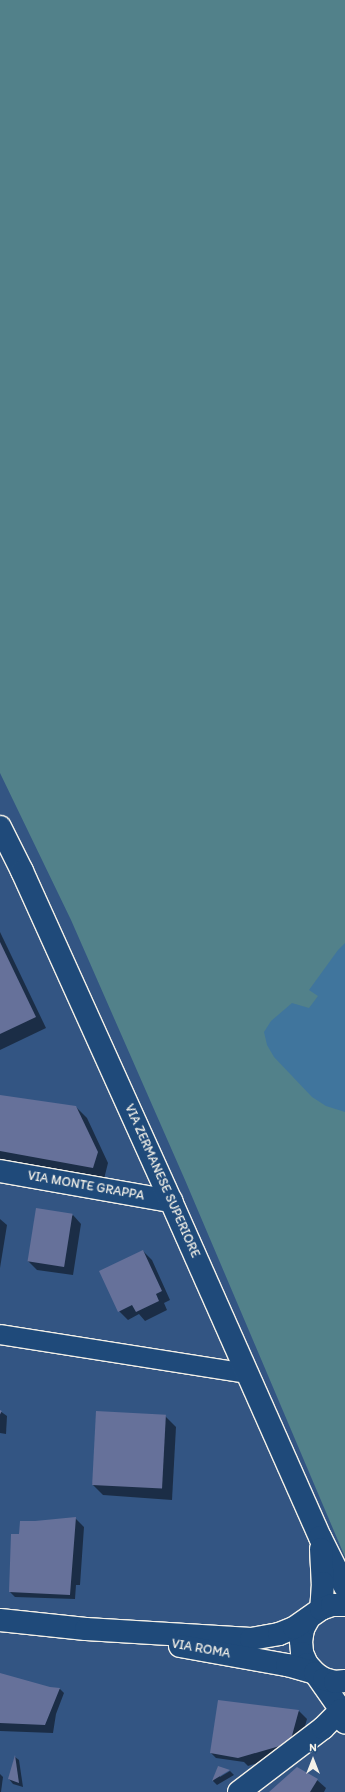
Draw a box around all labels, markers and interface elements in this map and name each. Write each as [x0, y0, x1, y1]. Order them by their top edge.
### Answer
street label: VIA ZERMANESE SUPERIORE [121, 1102, 203, 1260]
street label: VIA MONTE GRAPPA [26, 1168, 146, 1204]
street label: VIA ROMA [170, 1636, 232, 1662]
north arrow [293, 1740, 333, 1780]
text: N [309, 1741, 317, 1754]

